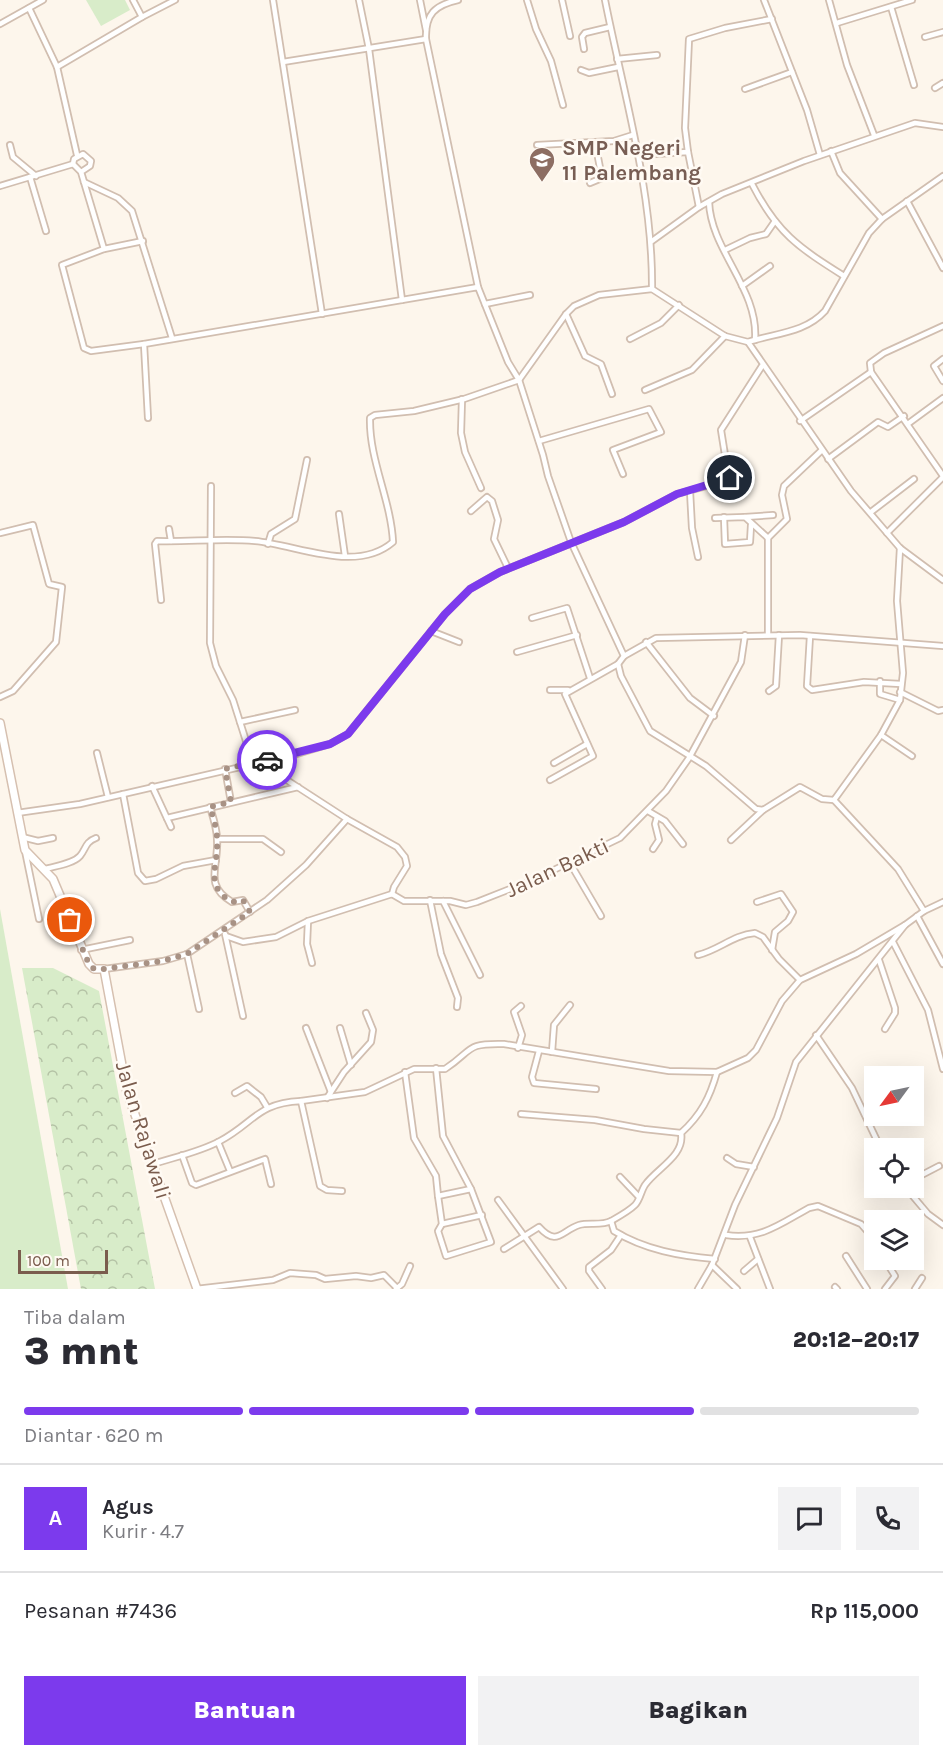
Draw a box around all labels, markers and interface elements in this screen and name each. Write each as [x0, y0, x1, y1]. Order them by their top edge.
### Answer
place label: SMP Negeri 11 Palembang [562, 135, 701, 186]
school or university icon: SMP Negeri 11 Palembang [527, 145, 557, 183]
pin [704, 452, 755, 503]
icon: home [713, 461, 746, 494]
courier [237, 730, 297, 790]
icon: car [251, 744, 284, 777]
street label: Jalan Bakti [502, 833, 613, 903]
pin [44, 894, 95, 945]
icon: bag [53, 903, 86, 936]
street label: Jalan Rajawali [110, 1058, 176, 1203]
north arrow [864, 1066, 924, 1126]
map controls [864, 1066, 924, 1270]
button: locate [864, 1138, 924, 1198]
button: layers [864, 1210, 924, 1270]
scale bar [18, 1247, 108, 1274]
text: 100 m [27, 1251, 70, 1270]
text: Tiba dalam [24, 1306, 126, 1329]
text: 20:12–20:17 [793, 1327, 919, 1353]
text: 3 mnt [24, 1328, 139, 1374]
text: Diantar · 620 m [24, 1424, 163, 1447]
button: chat [778, 1487, 841, 1550]
button: phone [856, 1487, 919, 1550]
text: Agus [102, 1494, 154, 1520]
text: A [49, 1505, 62, 1531]
text: Kurir · 4.7 [102, 1520, 184, 1543]
text: Pesanan #7436 [24, 1598, 177, 1624]
text: Rp 115,000 [810, 1598, 919, 1624]
button: Bantuan [24, 1676, 466, 1745]
button: Bagikan [478, 1676, 919, 1745]

